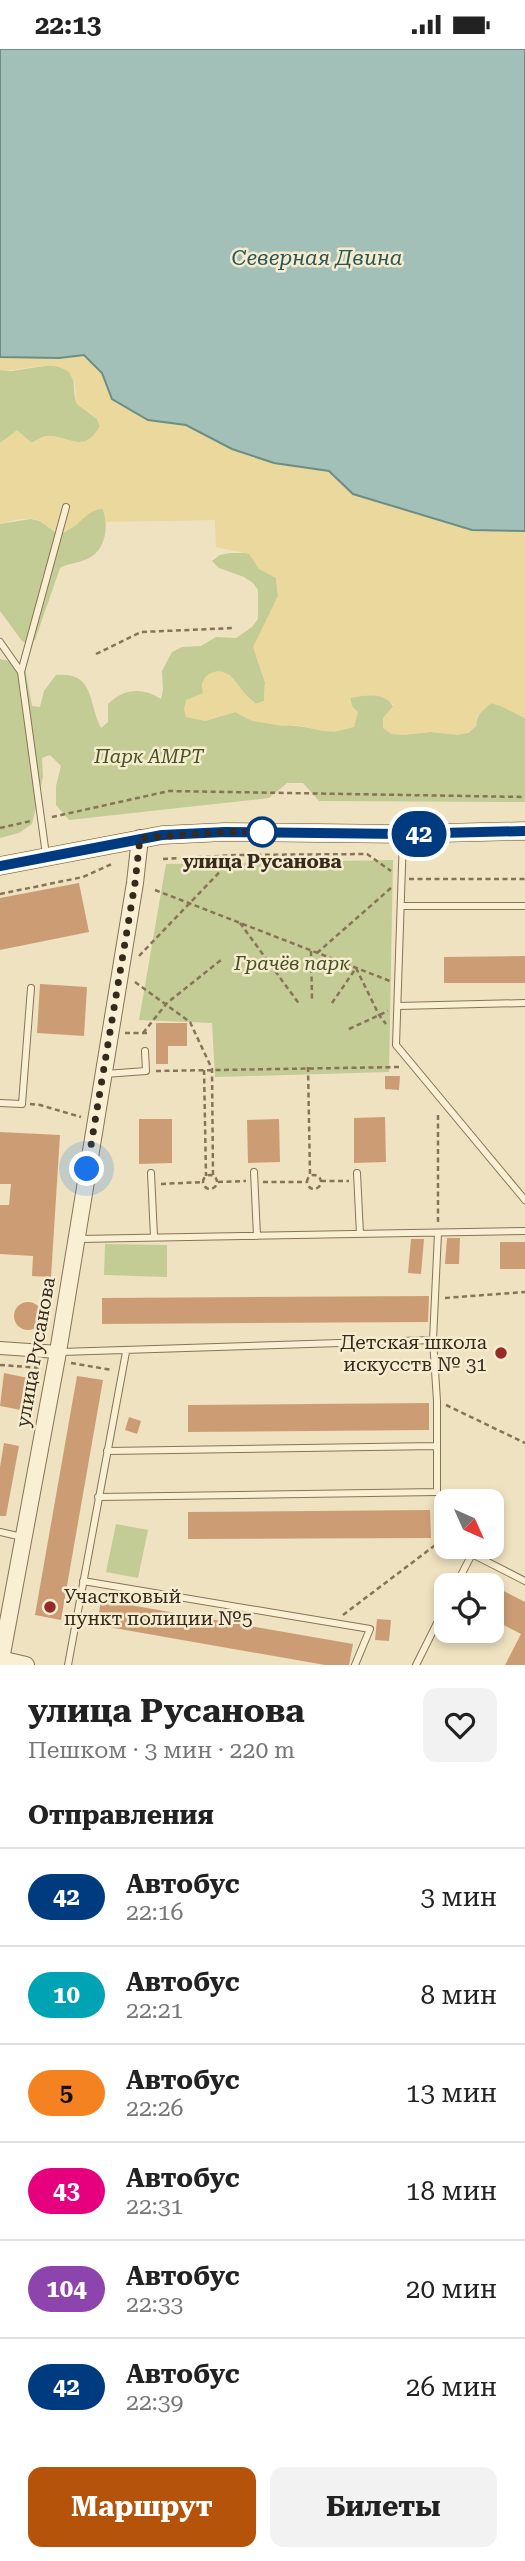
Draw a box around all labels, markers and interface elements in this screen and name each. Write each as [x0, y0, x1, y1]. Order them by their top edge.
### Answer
text: 22:13 [35, 10, 101, 40]
water label: Северная Двина [231, 246, 403, 270]
park label: Парк АМРТ [93, 745, 205, 768]
line badge: 42 [388, 811, 450, 857]
marker: улица Русанова [247, 817, 277, 847]
text: 42 [406, 820, 432, 848]
place label: улица Русанова [182, 850, 342, 873]
park label: Грачёв парк [233, 952, 350, 975]
your location [69, 1151, 104, 1186]
street label: улица Русанова [11, 1274, 60, 1429]
place label: Детская школа искусств № 31 [340, 1331, 488, 1376]
marker: Детская школа искусств № 31 [493, 1345, 509, 1361]
north arrow [434, 1489, 504, 1559]
map controls [434, 1489, 504, 1643]
button: locate [434, 1573, 504, 1643]
place label: Участковый пункт полиции №5 [64, 1585, 253, 1630]
marker: Участковый пункт полиции №5 [42, 1599, 58, 1615]
button: heart [423, 1688, 497, 1762]
text: улица Русанова [28, 1691, 305, 1730]
text: Пешком · 3 мин · 220 m [28, 1737, 295, 1764]
text: Отправления [28, 1800, 214, 1830]
text: Автобус [126, 1869, 240, 1899]
text: 3 мин [420, 1882, 497, 1912]
text: 42 [53, 1883, 80, 1911]
text: 22:16 [126, 1899, 183, 1926]
text: Автобус [126, 1967, 240, 1997]
text: 8 мин [420, 1980, 497, 2010]
text: 10 [53, 1981, 80, 2009]
text: 22:21 [126, 1997, 183, 2024]
text: Автобус [126, 2065, 240, 2095]
text: 13 мин [406, 2078, 497, 2108]
text: 5 [60, 2079, 73, 2107]
text: 22:26 [126, 2095, 183, 2122]
text: Автобус [126, 2163, 240, 2193]
text: 18 мин [406, 2176, 497, 2206]
text: 43 [53, 2177, 80, 2205]
text: 22:31 [126, 2193, 183, 2220]
text: Автобус [126, 2261, 240, 2291]
text: 20 мин [406, 2274, 497, 2304]
text: 104 [46, 2275, 87, 2303]
text: 22:33 [126, 2291, 183, 2318]
text: Автобус [126, 2359, 240, 2389]
text: 26 мин [406, 2372, 497, 2402]
text: 42 [53, 2373, 80, 2401]
text: 22:39 [126, 2389, 183, 2416]
button: Маршрут [28, 2467, 256, 2547]
button: Билеты [270, 2467, 497, 2547]

